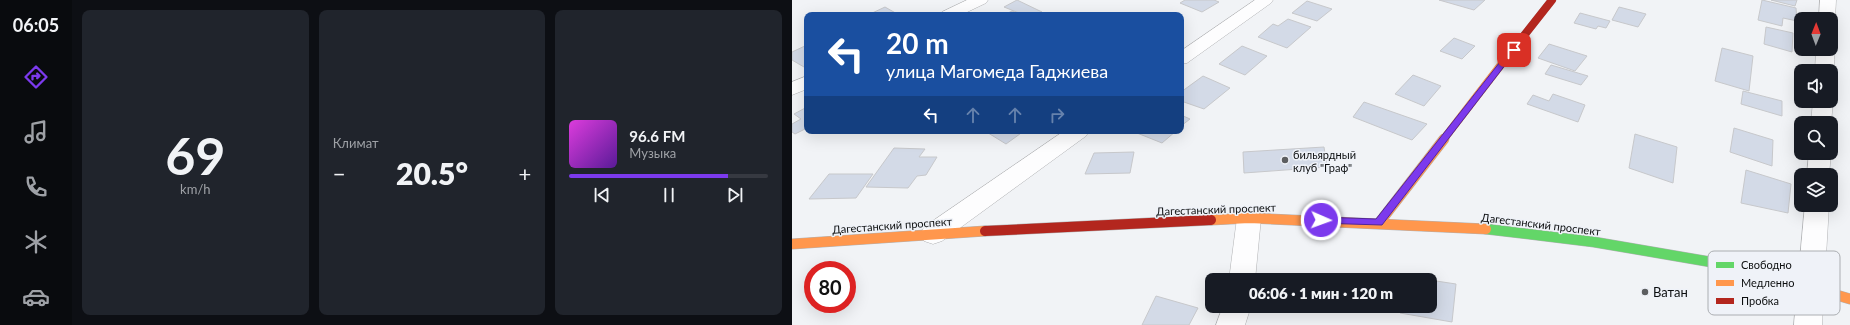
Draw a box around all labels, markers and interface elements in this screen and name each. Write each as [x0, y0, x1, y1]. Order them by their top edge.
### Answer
north arrow [1794, 12, 1838, 56]
map controls [1794, 12, 1838, 212]
text: 06:05 [13, 14, 59, 36]
text: 20 m [886, 26, 949, 60]
icon: left [820, 28, 872, 80]
pin [1497, 33, 1531, 67]
icon: arrive [1503, 39, 1525, 61]
text: улица Магомеда Гаджиева [886, 60, 1108, 82]
icon: directions [22, 63, 50, 91]
button: sound [1794, 64, 1838, 108]
icon: left [920, 104, 942, 126]
icon: ahead [962, 104, 984, 126]
icon: ahead [1004, 104, 1026, 126]
icon: right [1046, 104, 1068, 126]
button: search [1794, 116, 1838, 160]
icon: music [22, 118, 50, 146]
text: 69 [165, 124, 225, 186]
text: 96.6 FM [629, 127, 685, 145]
text: Климат [333, 135, 379, 151]
text: Музыка [629, 145, 676, 161]
place label: бильярдный клуб "Граф" [1293, 148, 1356, 174]
text: 20.5° [396, 155, 468, 191]
marker: бильярдный клуб "Граф" [1280, 155, 1290, 165]
text: − [333, 160, 345, 187]
text: + [519, 160, 531, 187]
button: layers [1794, 168, 1838, 212]
icon: phone [22, 173, 50, 201]
text: km/h [180, 181, 211, 197]
icon: previous [591, 184, 613, 206]
icon: pause [658, 184, 680, 206]
icon: next [724, 184, 746, 206]
position arrow [1300, 199, 1342, 241]
street label: Дагестанский проспект [1156, 200, 1277, 218]
street label: Дагестанский проспект [1481, 210, 1602, 238]
street label: Дагестанский проспект [832, 214, 953, 236]
icon: climate [22, 228, 50, 256]
legend [1708, 251, 1840, 315]
text: Свободно [1741, 258, 1792, 271]
speed limit sign: 80 [804, 261, 856, 313]
text: Медленно [1741, 276, 1794, 289]
icon: car [22, 283, 50, 311]
text: 06:06 · 1 мин · 120 m [1249, 284, 1393, 302]
place label: Ватан [1653, 284, 1688, 300]
marker: Ватан [1640, 287, 1650, 297]
text: Пробка [1741, 294, 1779, 307]

